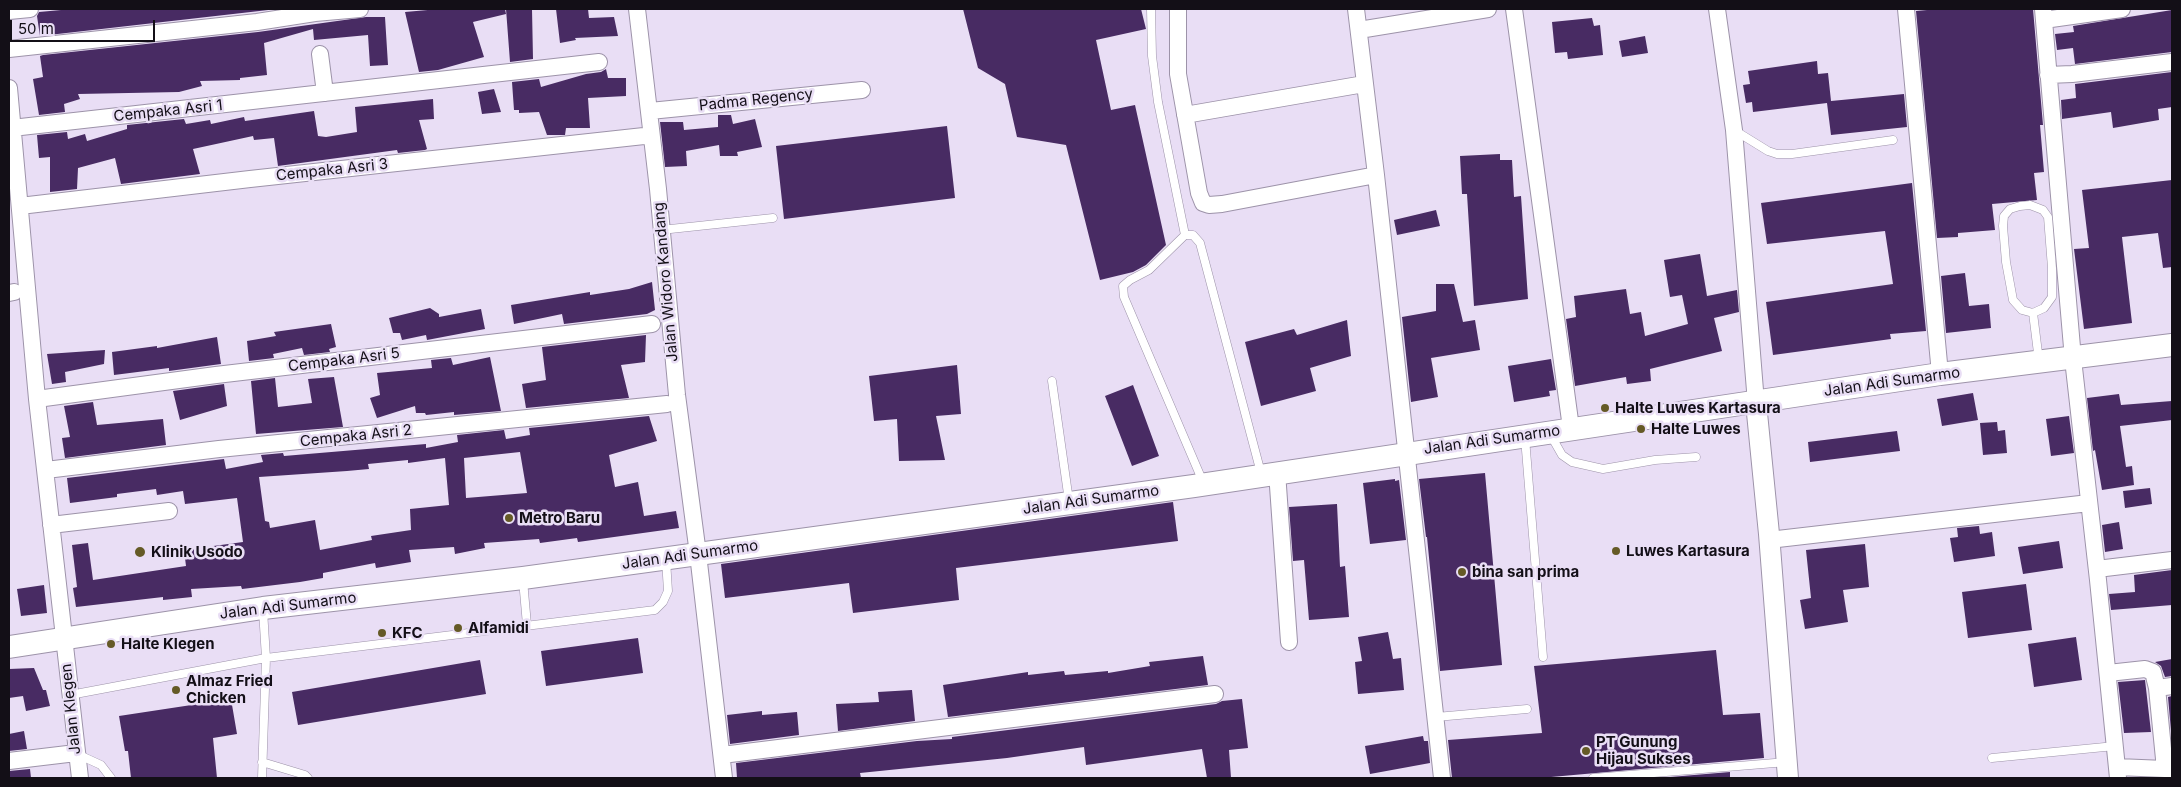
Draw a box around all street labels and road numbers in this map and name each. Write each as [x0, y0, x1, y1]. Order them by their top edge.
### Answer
street label: Padma Regency [698, 85, 814, 115]
street label: Cempaka Asri 1 [113, 96, 223, 126]
street label: Cempaka Asri 3 [275, 155, 389, 185]
street label: Jalan Widoro Kandang [650, 201, 682, 363]
street label: Cempaka Asri 5 [287, 344, 401, 376]
street label: Jalan Adi Sumarmo [1823, 364, 1961, 400]
street label: Cempaka Asri 2 [299, 421, 413, 451]
street label: Jalan Adi Sumarmo [1423, 422, 1561, 458]
street label: Jalan Adi Sumarmo [1022, 482, 1160, 518]
street label: Jalan Adi Sumarmo [621, 537, 759, 573]
street label: Jalan Adi Sumarmo [219, 589, 357, 623]
street label: Jalan Klegen [57, 663, 85, 755]

